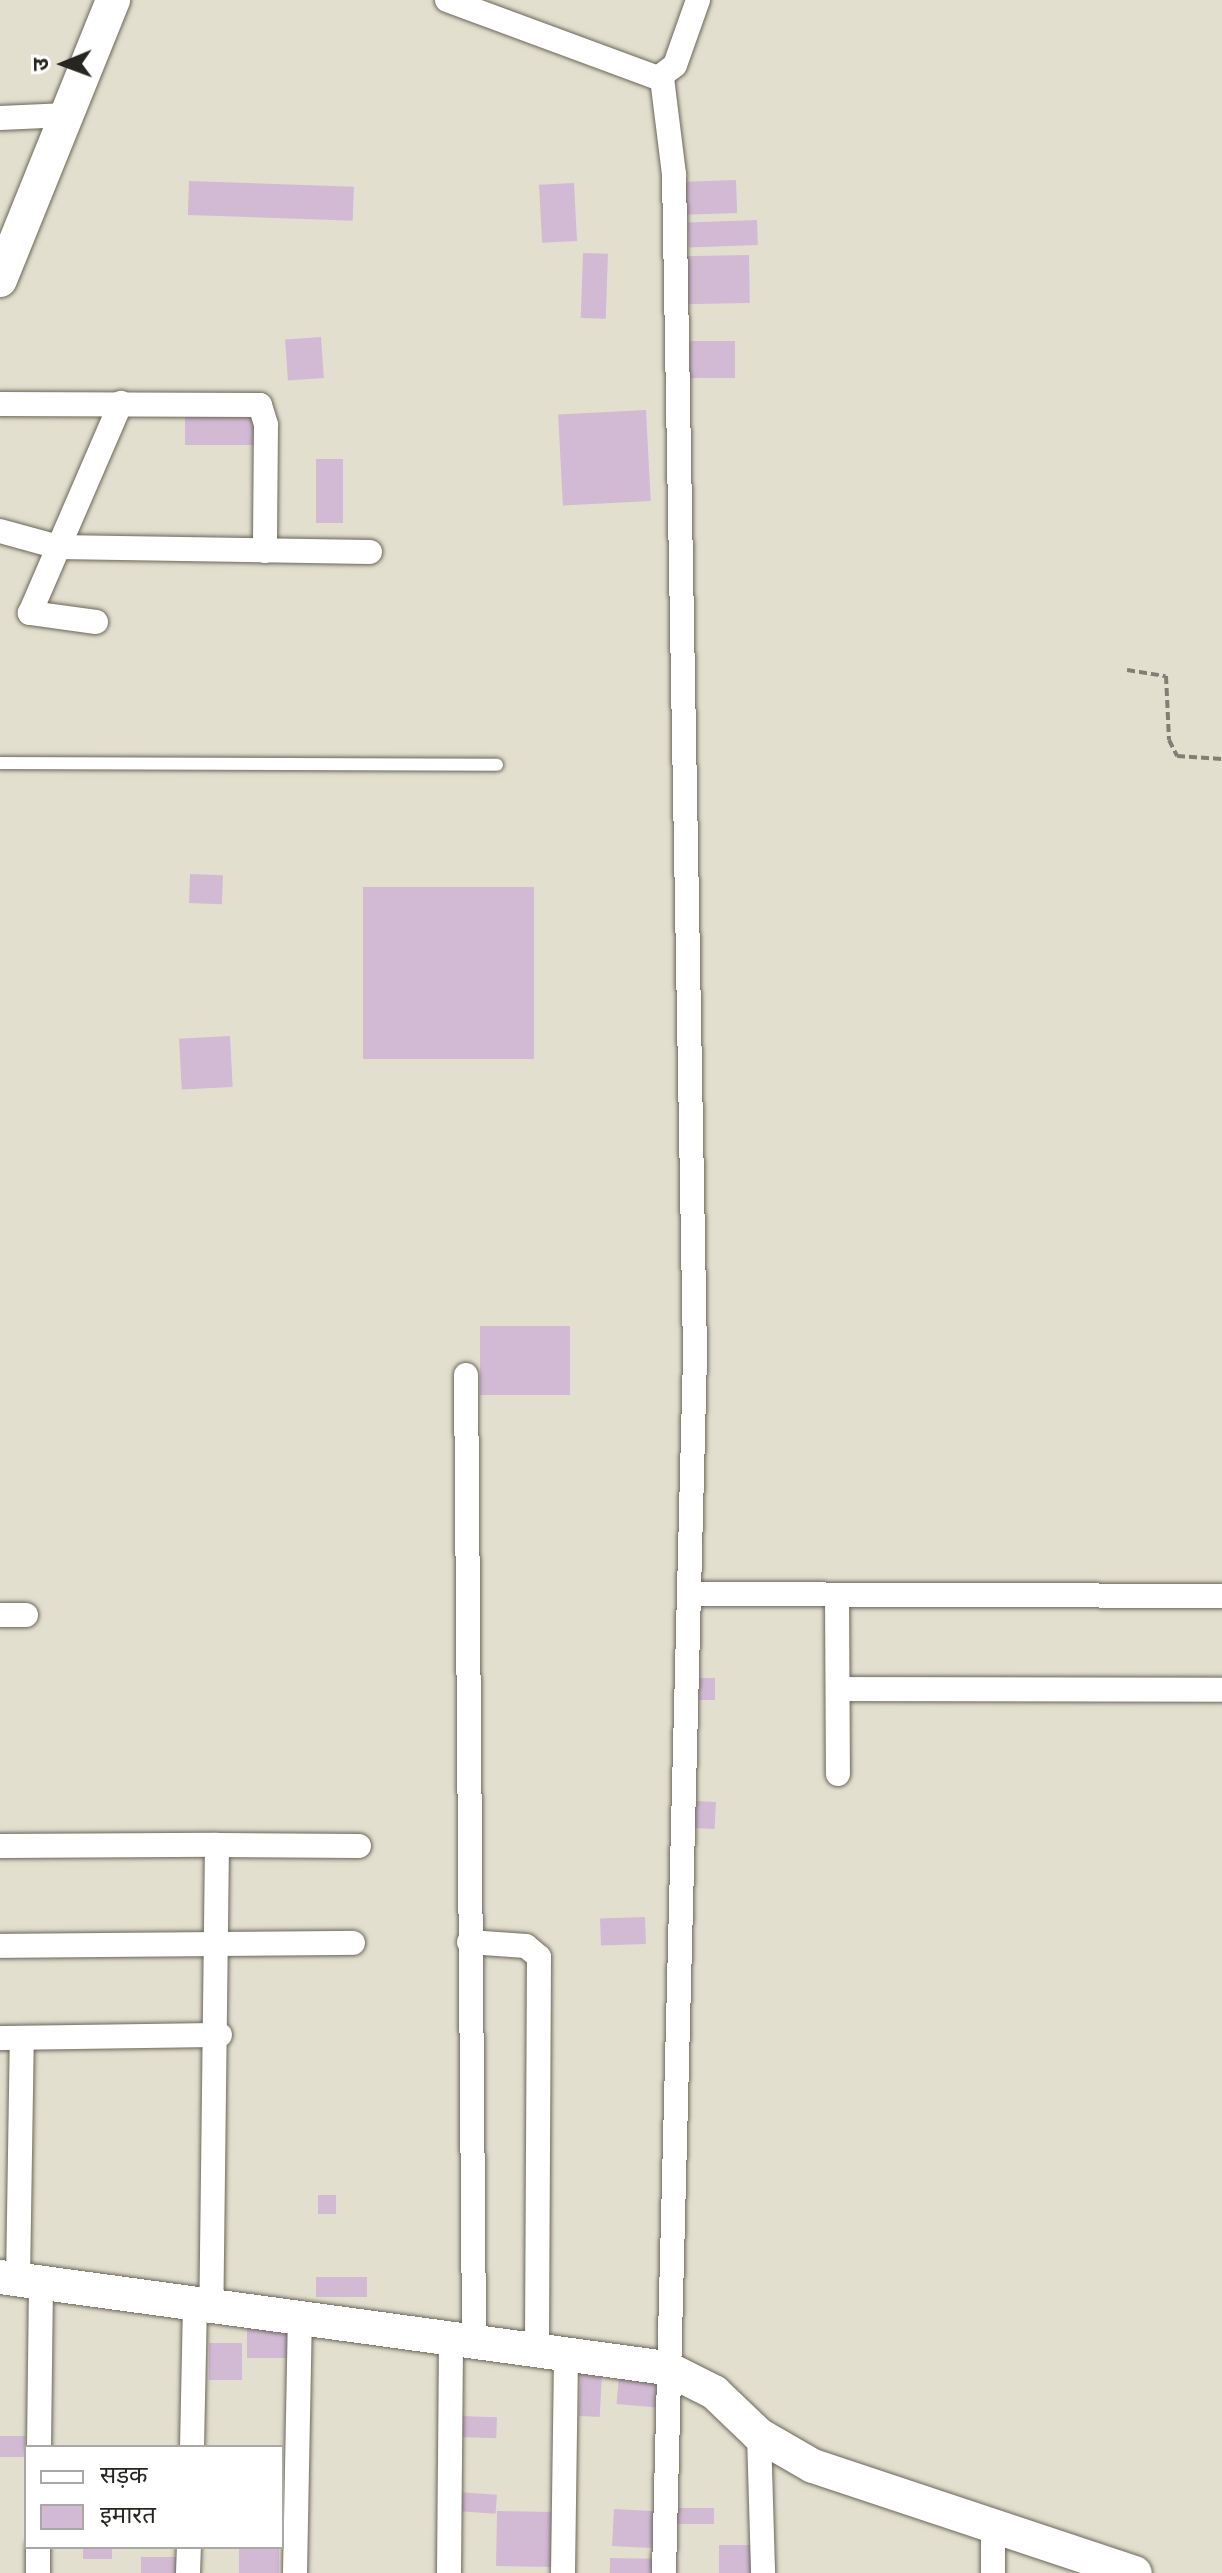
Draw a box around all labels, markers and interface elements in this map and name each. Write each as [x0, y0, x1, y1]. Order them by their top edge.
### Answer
north arrow [24, 24, 104, 104]
text: उ [27, 58, 53, 71]
legend [24, 2445, 284, 2549]
text: सड़क [100, 2461, 148, 2488]
text: इमारत [100, 2501, 156, 2528]

